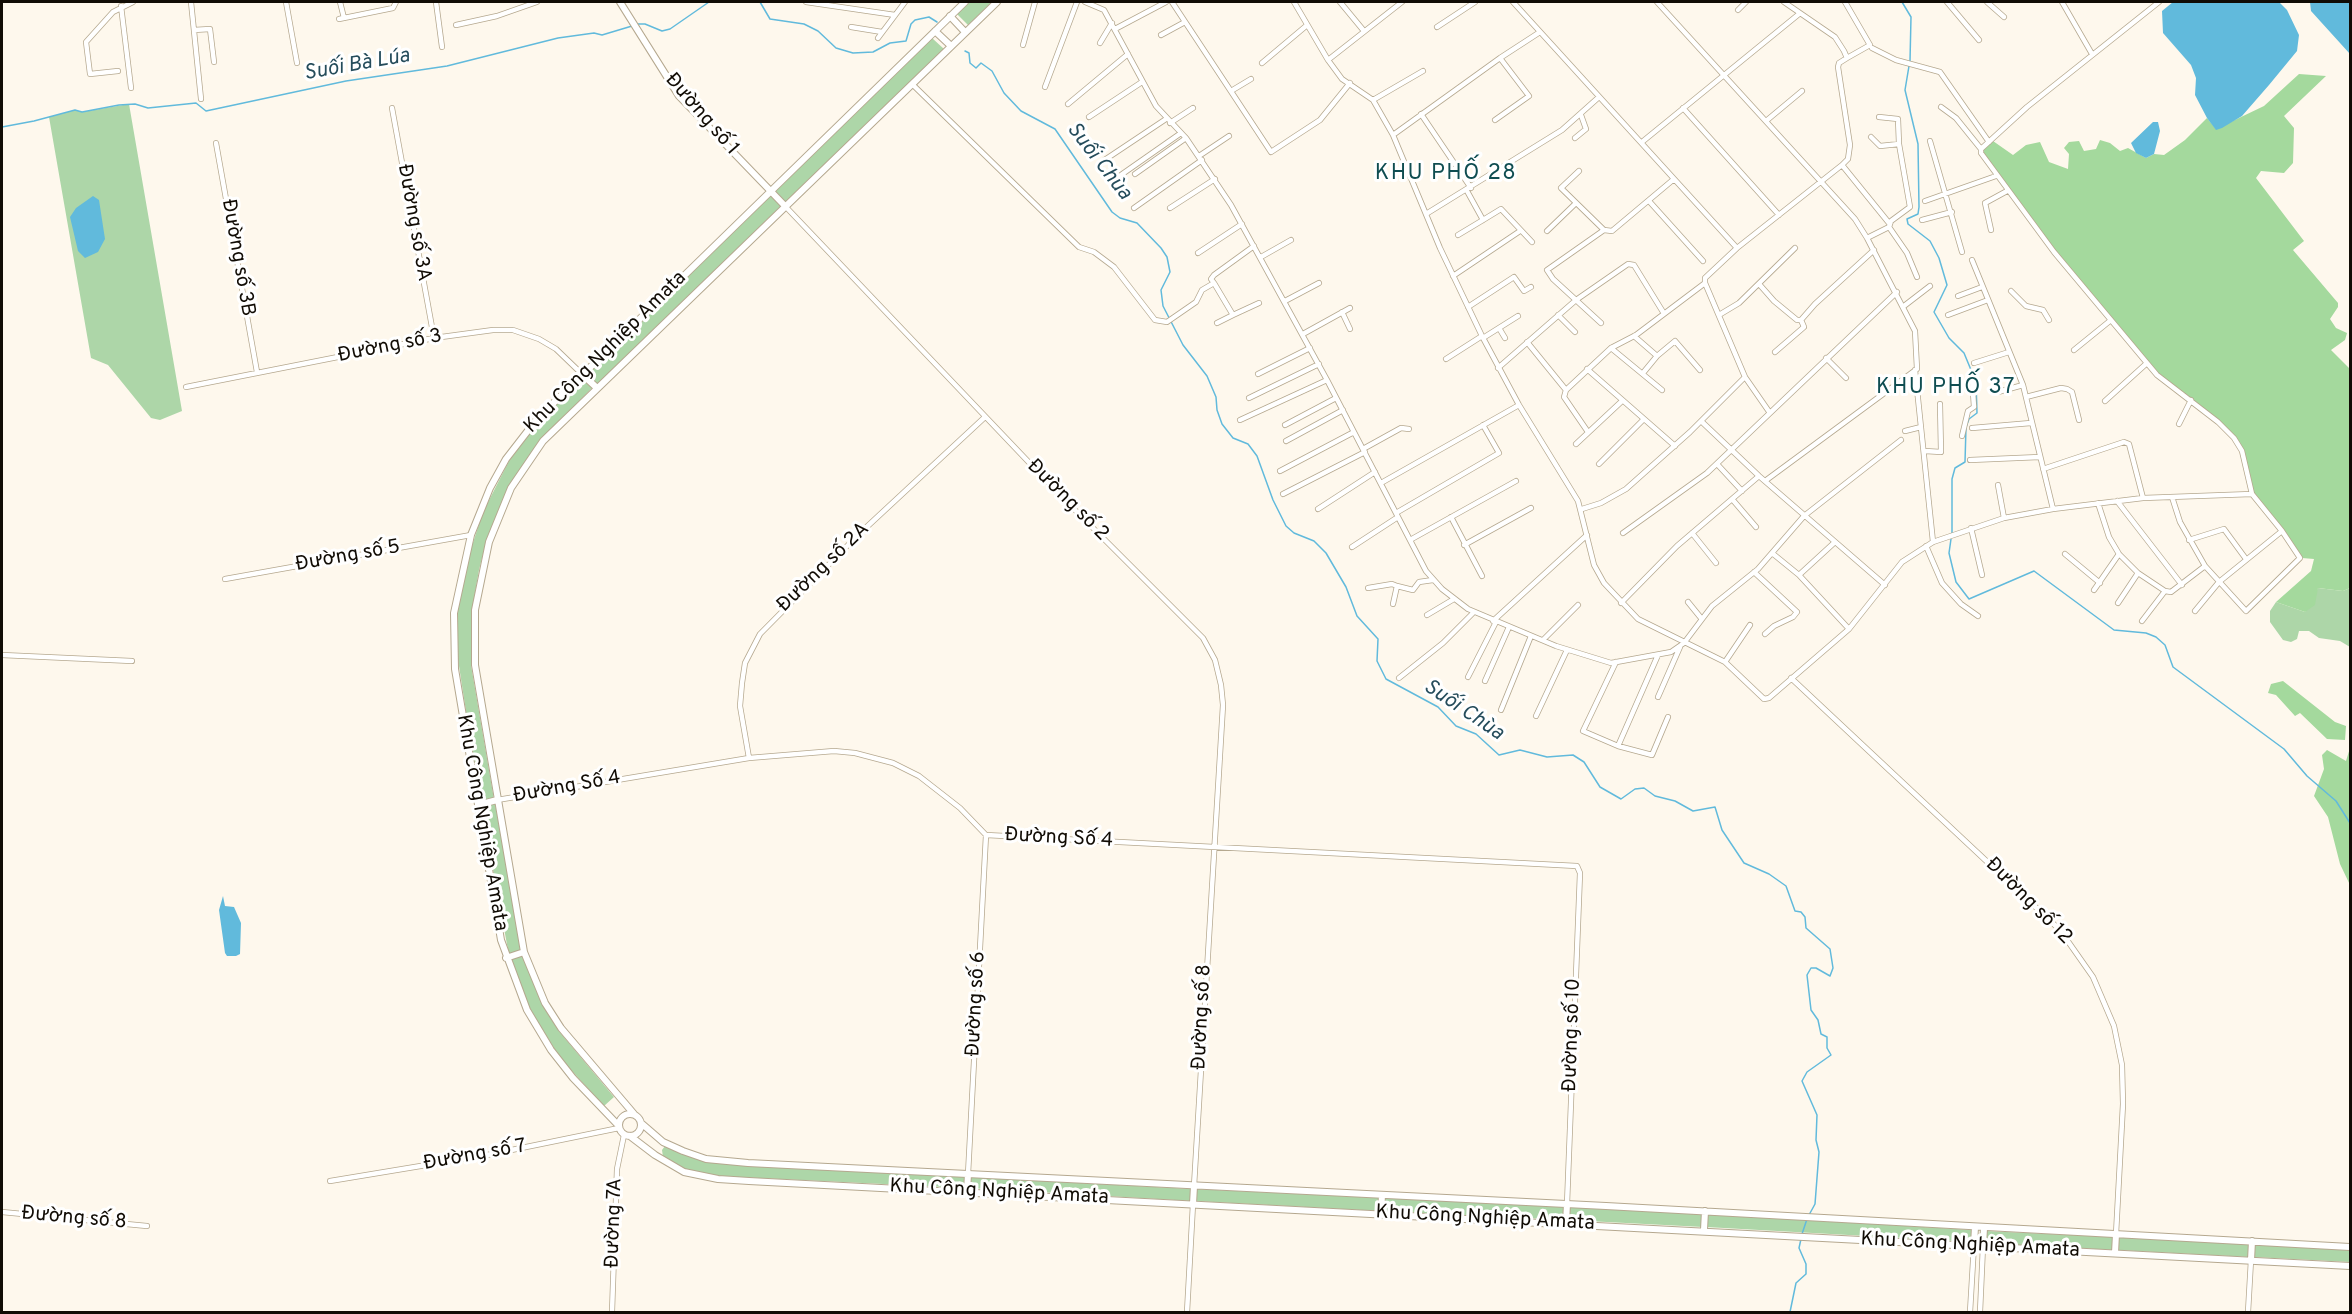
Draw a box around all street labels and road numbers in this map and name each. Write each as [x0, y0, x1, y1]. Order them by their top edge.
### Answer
street label: Đường số 1 [659, 69, 743, 161]
street label: Đường số 3A [391, 162, 435, 284]
street label: Đường số 3B [215, 198, 259, 318]
street label: Khu Công Nghiệp Amata [520, 267, 692, 439]
street label: Đường số 3 [336, 325, 444, 369]
street label: Đường số 2 [1021, 455, 1113, 547]
street label: Đường số 2A [773, 518, 875, 618]
street label: Đường số 5 [294, 536, 402, 578]
street label: Khu Công Nghiệp Amata [450, 713, 512, 933]
street label: Đường Số 4 [511, 767, 623, 809]
street label: Đường Số 4 [1004, 824, 1114, 854]
street label: Đường số 12 [1980, 854, 2076, 950]
street label: Đường số 6 [962, 951, 992, 1057]
street label: Đường số 8 [1188, 964, 1218, 1070]
street label: Đường số 10 [1559, 978, 1587, 1092]
street label: Đường số 7 [422, 1135, 528, 1177]
street label: Khu Công Nghiệp Amata [889, 1175, 1109, 1211]
street label: Đường 7A [601, 1178, 629, 1268]
street label: Khu Công Nghiệp Amata [1375, 1201, 1595, 1237]
street label: Đường số 8 [20, 1202, 128, 1236]
street label: Khu Công Nghiệp Amata [1860, 1228, 2080, 1264]

